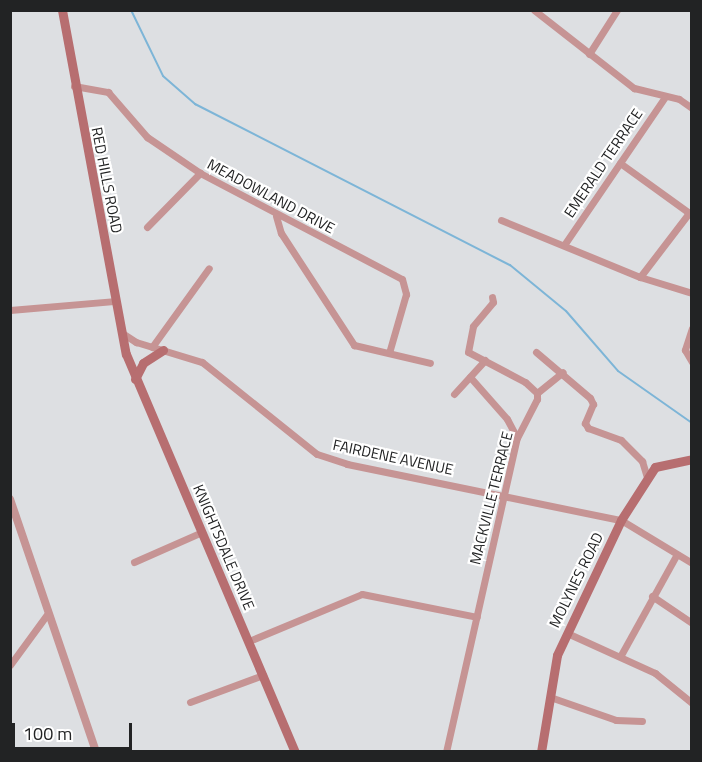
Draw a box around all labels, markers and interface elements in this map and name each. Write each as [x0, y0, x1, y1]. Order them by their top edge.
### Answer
street label: EMERALD TERRACE [560, 105, 646, 221]
street label: RED HILLS ROAD [88, 125, 126, 235]
street label: MEADOWLAND DRIVE [204, 155, 338, 237]
street label: MACKVILLE TERRACE [466, 430, 516, 566]
street label: FAIRDENE AVENUE [331, 435, 455, 479]
street label: KNIGHTSDALE DRIVE [189, 482, 259, 612]
street label: MOLYNES ROAD [545, 529, 607, 631]
scale bar [15, 711, 135, 749]
text: 100 m [23, 720, 72, 747]

